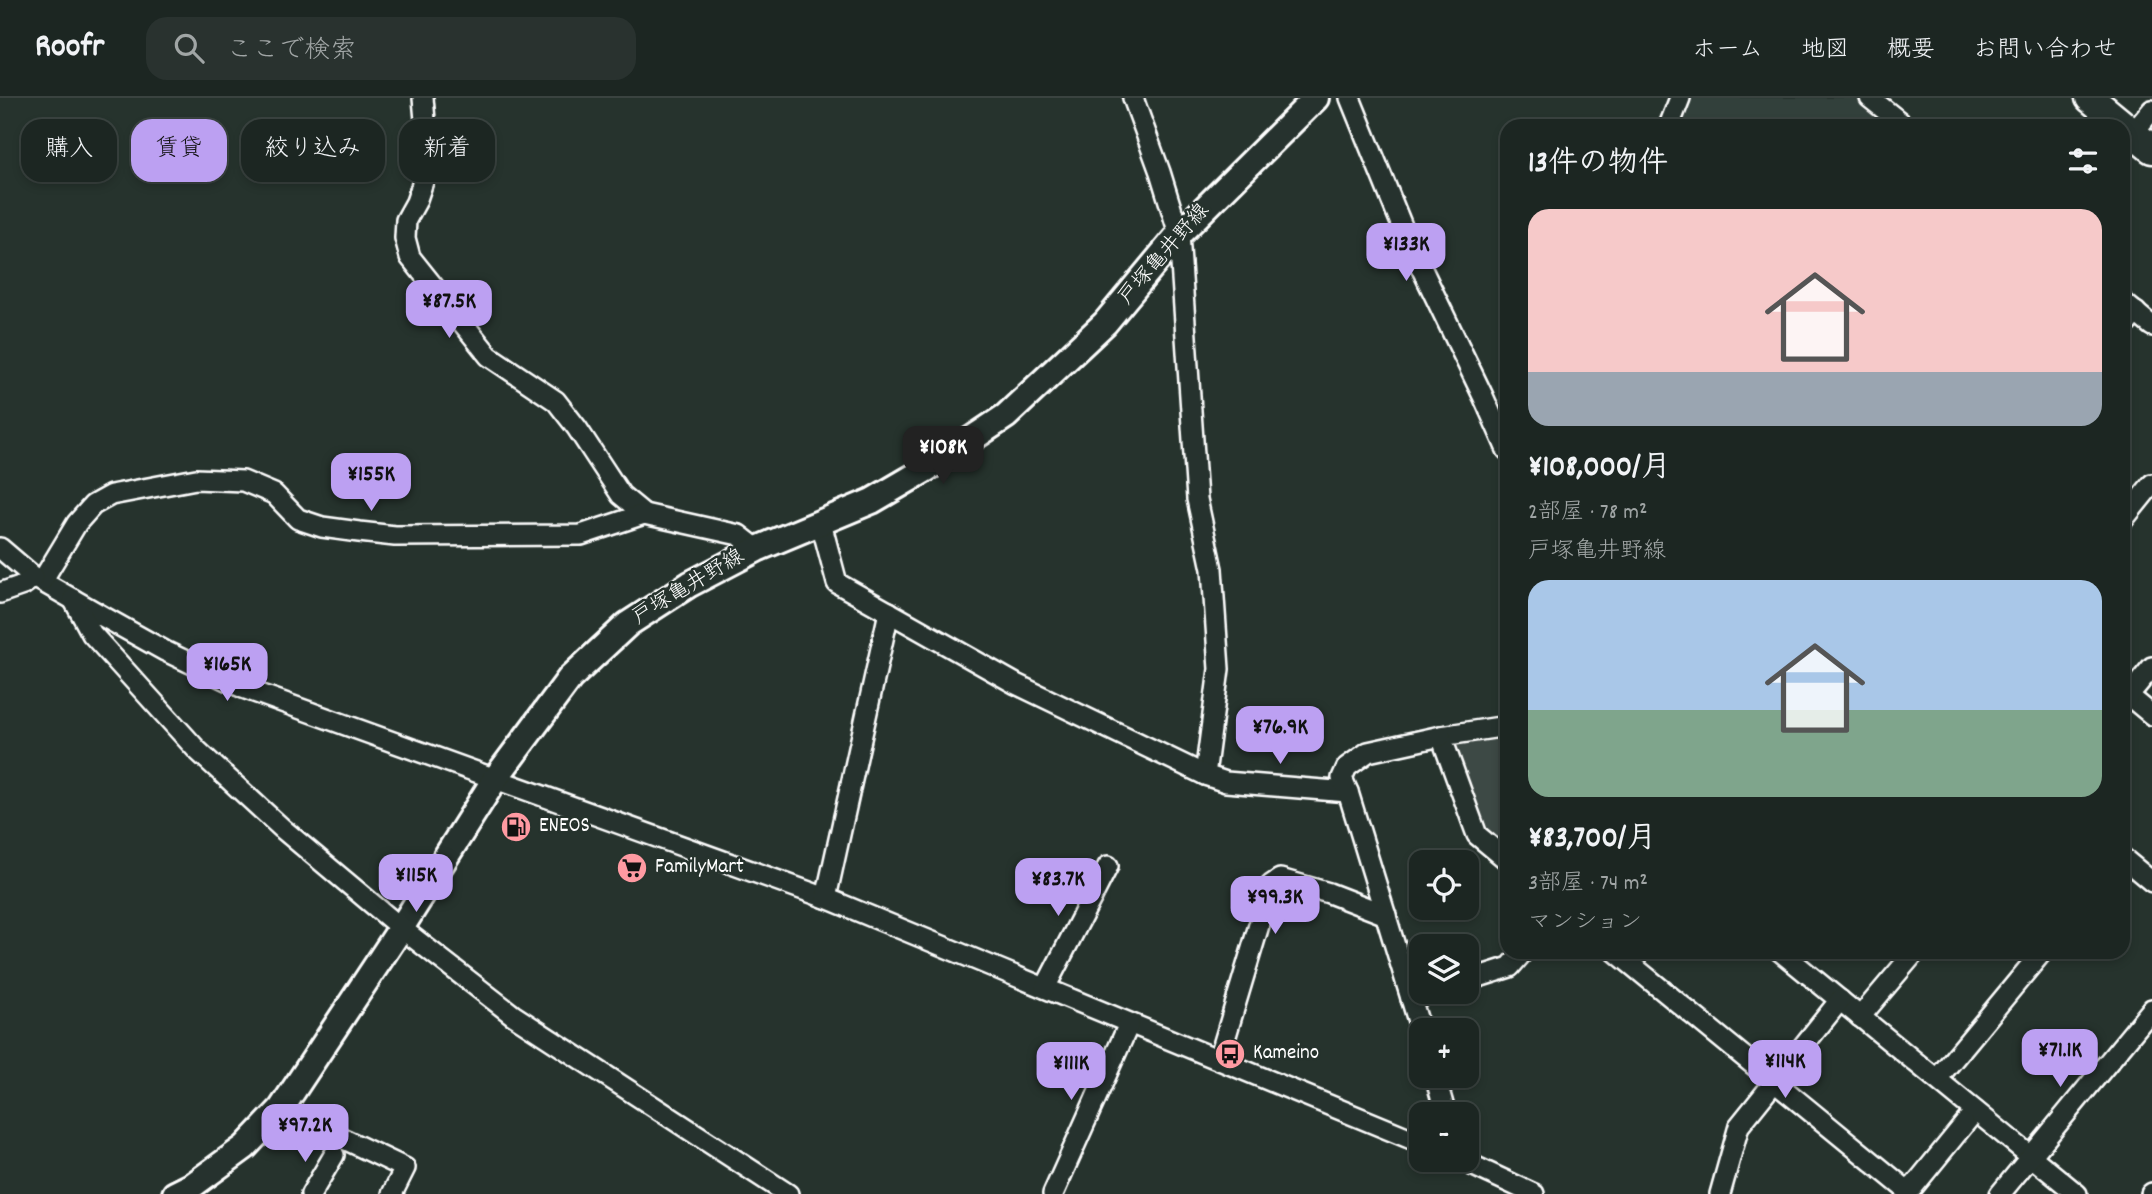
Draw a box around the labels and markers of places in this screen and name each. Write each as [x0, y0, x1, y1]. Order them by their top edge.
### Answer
pin: ¥133K [1357, 223, 1455, 283]
pin: ¥87.5K [392, 280, 506, 340]
pin: ¥108K [894, 426, 992, 486]
pin: ¥155K [322, 454, 420, 513]
pin: ¥165K [178, 644, 276, 703]
pin: ¥76.9K [1223, 706, 1337, 766]
fuel station icon: ENEOS [499, 810, 533, 844]
place label: ENEOS [539, 812, 590, 842]
supermarket icon: FamilyMart [615, 851, 649, 885]
place label: FamilyMart [655, 853, 744, 883]
pin: ¥115K [367, 854, 465, 914]
pin: ¥83.7K [1001, 858, 1115, 918]
pin: ¥99.3K [1218, 876, 1332, 936]
pin: ¥71.1K [2003, 1030, 2117, 1089]
bus stop icon: Kameino [1213, 1037, 1247, 1071]
place label: Kameino [1253, 1039, 1319, 1069]
pin: ¥114K [1736, 1040, 1834, 1100]
pin: ¥111K [1022, 1042, 1120, 1102]
pin: ¥97.2K [248, 1104, 362, 1164]

